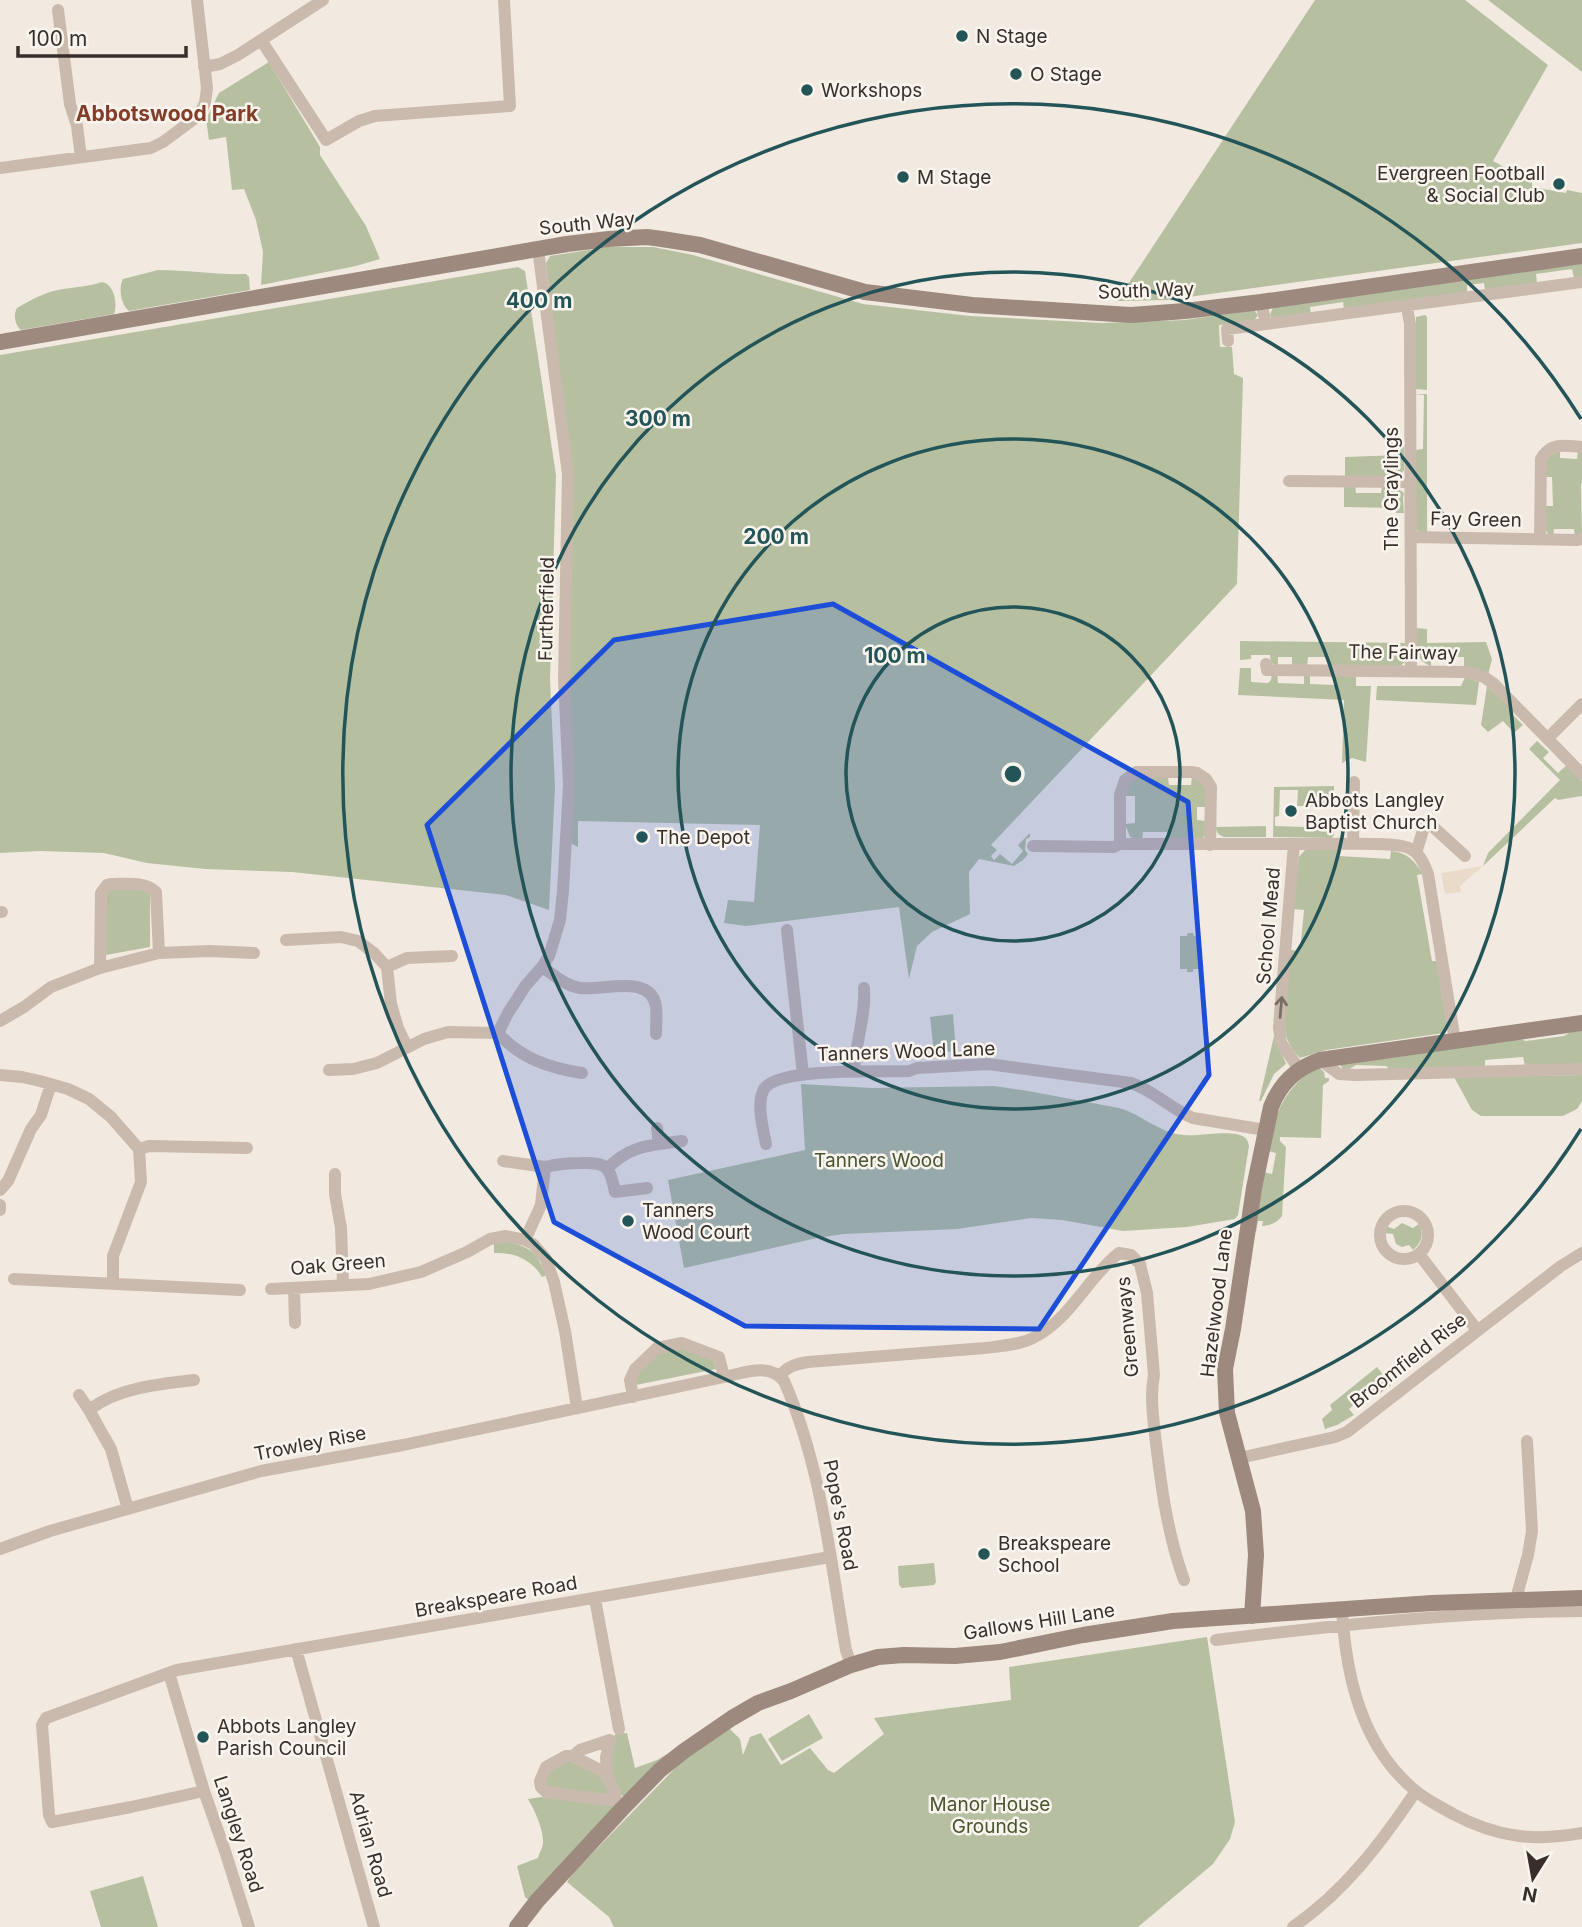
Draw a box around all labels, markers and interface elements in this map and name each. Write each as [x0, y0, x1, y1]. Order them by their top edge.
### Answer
scale bar [18, 14, 186, 58]
place label: N Stage [976, 25, 1048, 48]
text: 100 m [28, 26, 87, 51]
marker: N Stage [954, 28, 970, 44]
place label: O Stage [1030, 63, 1102, 86]
marker: O Stage [1008, 66, 1024, 82]
place label: Workshops [821, 79, 922, 102]
marker: Workshops [799, 82, 815, 98]
district label: Abbotswood Park [76, 101, 259, 126]
place label: Evergreen Football & Social Club [1377, 162, 1545, 207]
place label: M Stage [917, 166, 991, 189]
marker: M Stage [895, 169, 911, 185]
marker: Evergreen Football & Social Club [1551, 176, 1567, 192]
street label: South Way [538, 207, 637, 240]
street label: South Way [1097, 277, 1195, 304]
text: 400 m [506, 288, 572, 313]
text: 300 m [625, 406, 691, 431]
street label: The Graylings [1380, 427, 1403, 551]
street label: Fay Green [1430, 507, 1522, 532]
text: 200 m [743, 524, 809, 549]
street label: Furtherfield [534, 557, 559, 661]
street label: The Fairway [1348, 640, 1458, 665]
text: 100 m [864, 643, 926, 668]
centre of rings [1001, 762, 1025, 786]
place label: Abbots Langley Baptist Church [1305, 789, 1445, 834]
marker: Abbots Langley Baptist Church [1283, 803, 1299, 819]
place label: The Depot [656, 826, 750, 849]
marker: The Depot [634, 829, 650, 845]
street label: School Mead [1252, 866, 1285, 986]
one-way arrow [1275, 996, 1288, 1019]
street label: Tanners Wood Lane [816, 1037, 996, 1066]
park label: Tanners Wood [814, 1149, 944, 1172]
place label: Tanners Wood Court [642, 1199, 750, 1244]
marker: Tanners Wood Court [620, 1213, 636, 1229]
street label: Hazelwood Lane [1196, 1228, 1237, 1379]
street label: Oak Green [290, 1249, 387, 1280]
street label: Greenways [1112, 1276, 1143, 1378]
street label: Broomfield Rise [1346, 1308, 1471, 1413]
street label: Trowley Rise [252, 1421, 368, 1466]
street label: Pope's Road [818, 1458, 863, 1573]
place label: Breakspeare School [998, 1532, 1111, 1577]
marker: Breakspeare School [976, 1546, 992, 1562]
street label: Breakspeare Road [413, 1571, 579, 1622]
street label: Gallows Hill Lane [962, 1598, 1116, 1645]
place label: Abbots Langley Parish Council [217, 1715, 357, 1760]
marker: Abbots Langley Parish Council [195, 1729, 211, 1745]
street label: Langley Road [209, 1773, 268, 1895]
street label: Adrian Road [344, 1788, 397, 1900]
park label: Manor House Grounds [930, 1793, 1050, 1838]
north arrow [1498, 1843, 1568, 1913]
text: N [1521, 1882, 1539, 1907]

